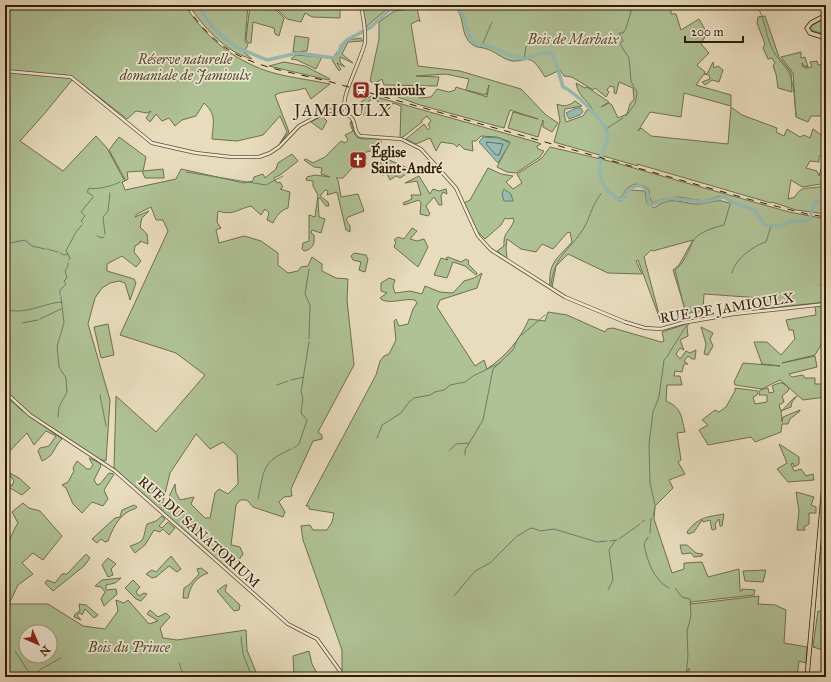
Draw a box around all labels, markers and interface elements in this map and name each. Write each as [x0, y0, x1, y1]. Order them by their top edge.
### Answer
scale bar [685, 18, 743, 44]
text: 200 m [691, 25, 724, 39]
park label: Bois de Marbaix [526, 31, 620, 48]
park label: Réserve naturelle domaniale de Jamioulx [119, 51, 251, 84]
station icon: Jamioulx [351, 80, 371, 100]
place label: Jamioulx [372, 82, 426, 100]
district label: JAMIOULX [292, 101, 392, 121]
place label: Église Saint-André [371, 142, 443, 177]
church icon: Église Saint-André [348, 150, 368, 170]
street label: RUE DE JAMIOULX [659, 289, 796, 328]
street label: RUE DU SANATORIUM [135, 473, 263, 591]
north arrow [18, 624, 58, 664]
park label: Bois du Prince [87, 639, 171, 656]
text: N [36, 643, 53, 659]

